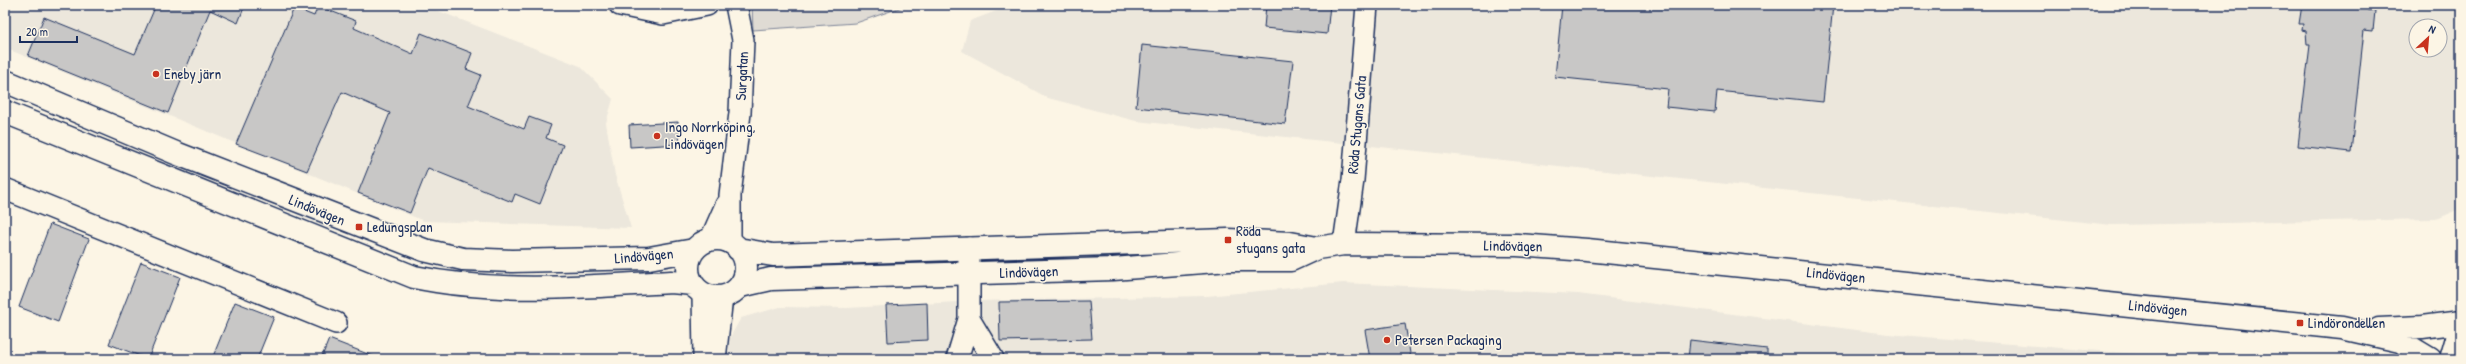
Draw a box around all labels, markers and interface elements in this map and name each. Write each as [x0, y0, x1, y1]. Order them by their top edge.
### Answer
scale bar [20, 18, 77, 44]
north arrow [2408, 18, 2448, 58]
text: N [2427, 21, 2438, 37]
text: 20 m [26, 23, 48, 40]
street label: Surgatan [730, 51, 753, 101]
place label: Eneby järn [164, 63, 222, 84]
marker: Eneby järn [151, 69, 161, 79]
street label: Röda Stugans Gata [1342, 75, 1371, 175]
place label: Ingo Norrköping, Lindövägen [665, 116, 756, 154]
marker: Ingo Norrköping, Lindövägen [652, 131, 662, 141]
street label: Lindövägen [286, 189, 349, 230]
place label: Ledungsplan [367, 216, 433, 237]
place label: Röda stugans gata [1236, 220, 1305, 258]
marker: Ledungsplan [354, 222, 364, 232]
street label: Lindövägen [1483, 234, 1543, 257]
marker: Röda stugans gata [1223, 235, 1233, 245]
street label: Lindövägen [614, 242, 674, 269]
street label: Lindövägen [999, 260, 1059, 283]
street label: Lindövägen [1806, 261, 1867, 288]
street label: Lindövägen [2128, 294, 2189, 321]
place label: Lindörondellen [2308, 312, 2385, 333]
marker: Lindörondellen [2295, 318, 2305, 328]
place label: Petersen Packaging [1395, 329, 1502, 350]
marker: Petersen Packaging [1382, 335, 1392, 345]

